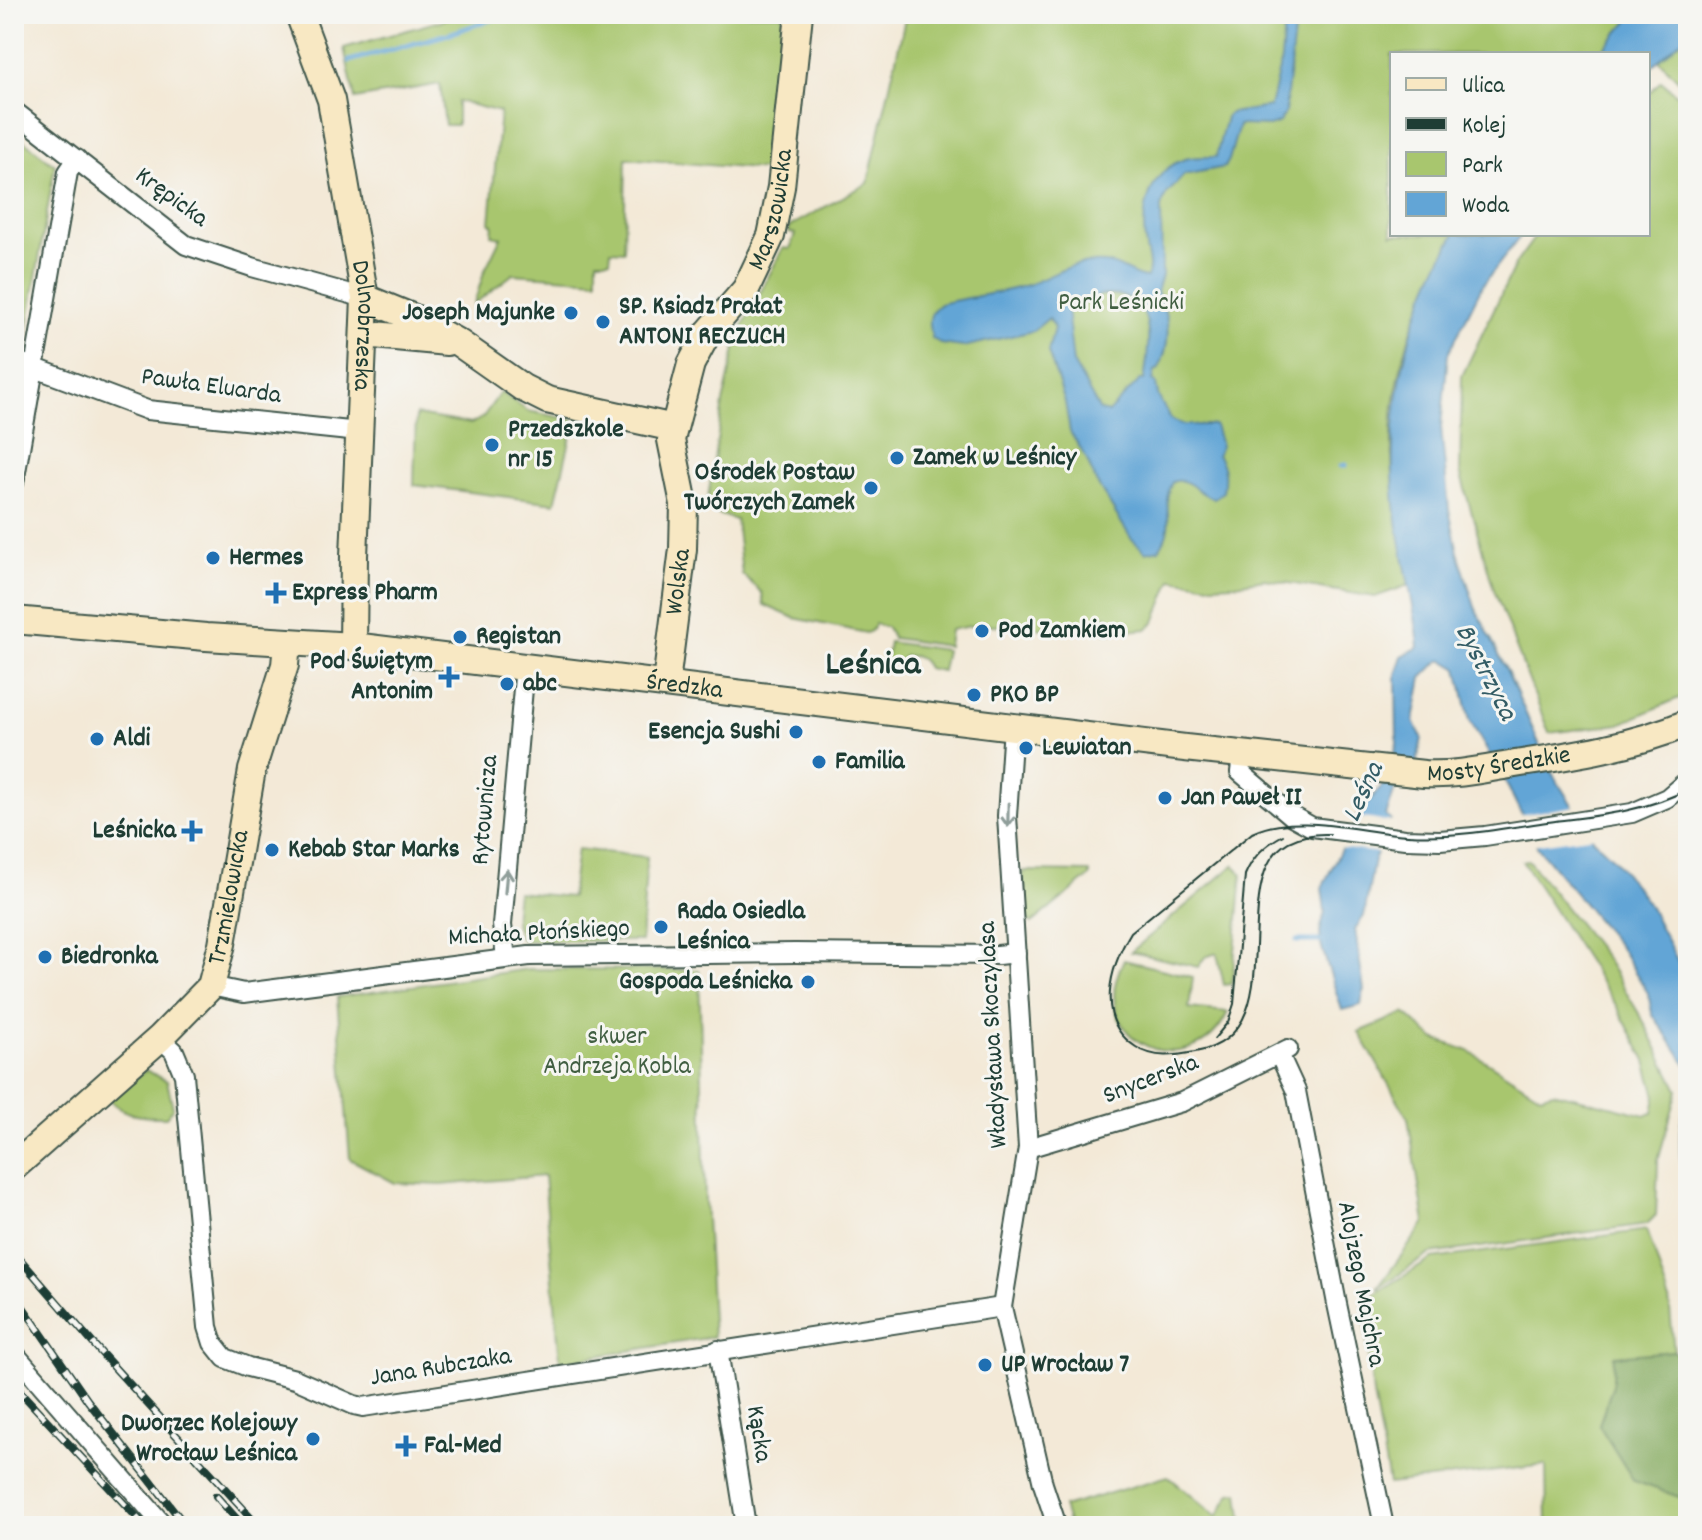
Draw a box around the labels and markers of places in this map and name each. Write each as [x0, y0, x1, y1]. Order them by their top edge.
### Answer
place label: SP. Ksiadz Prałat ANTONI RECZUCH [619, 289, 786, 356]
place label: Joseph Majunke [402, 295, 555, 332]
marker: Joseph Majunke [562, 304, 580, 322]
marker: SP. Ksiadz Prałat ANTONI RECZUCH [594, 313, 612, 331]
place label: Przedszkole nr 15 [508, 412, 624, 479]
marker: Przedszkole nr 15 [483, 436, 501, 454]
place label: Zamek w Leśnicy [913, 440, 1078, 477]
marker: Zamek w Leśnicy [888, 449, 906, 467]
place label: Ośrodek Postaw Twórczych Zamek [684, 455, 855, 522]
marker: Ośrodek Postaw Twórczych Zamek [862, 479, 880, 497]
place label: Hermes [229, 540, 304, 577]
marker: Hermes [204, 549, 222, 567]
place label: Express Pharm [292, 575, 438, 612]
marker: Express Pharm [267, 584, 285, 602]
place label: Pod Zamkiem [998, 613, 1126, 650]
place label: Registan [476, 619, 561, 656]
marker: Pod Zamkiem [973, 622, 991, 640]
marker: Registan [451, 628, 469, 646]
place label: Pod Świętym Antonim [310, 644, 433, 711]
place label: abc [523, 666, 557, 703]
marker: Pod Świętym Antonim [440, 668, 458, 686]
marker: abc [498, 675, 516, 693]
place label: PKO BP [990, 677, 1059, 714]
marker: PKO BP [965, 686, 983, 704]
place label: Esencja Sushi [648, 714, 780, 751]
place label: Aldi [113, 721, 151, 758]
marker: Esencja Sushi [787, 723, 805, 741]
marker: Aldi [88, 730, 106, 748]
place label: Lewiatan [1042, 730, 1132, 767]
marker: Lewiatan [1017, 739, 1035, 757]
place label: Familia [835, 744, 905, 781]
marker: Familia [810, 753, 828, 771]
place label: Jan Paweł II [1181, 780, 1302, 817]
marker: Jan Paweł II [1156, 789, 1174, 807]
place label: Leśnicka [93, 813, 177, 850]
marker: Leśnicka [183, 822, 201, 840]
place label: Kebab Star Marks [288, 832, 460, 869]
marker: Kebab Star Marks [263, 841, 281, 859]
place label: Rada Osiedla Leśnica [677, 894, 806, 961]
marker: Rada Osiedla Leśnica [652, 918, 670, 936]
place label: Biedronka [61, 939, 159, 976]
marker: Biedronka [36, 948, 54, 966]
place label: Gospoda Leśnicka [619, 964, 793, 1001]
marker: Gospoda Leśnicka [799, 973, 817, 991]
place label: UP Wrocław 7 [1001, 1347, 1129, 1384]
marker: UP Wrocław 7 [976, 1356, 994, 1374]
place label: Dworzec Kolejowy Wrocław Leśnica [121, 1406, 298, 1473]
place label: Fal-Med [424, 1428, 502, 1465]
marker: Dworzec Kolejowy Wrocław Leśnica [304, 1430, 322, 1448]
marker: Fal-Med [395, 1435, 417, 1457]

